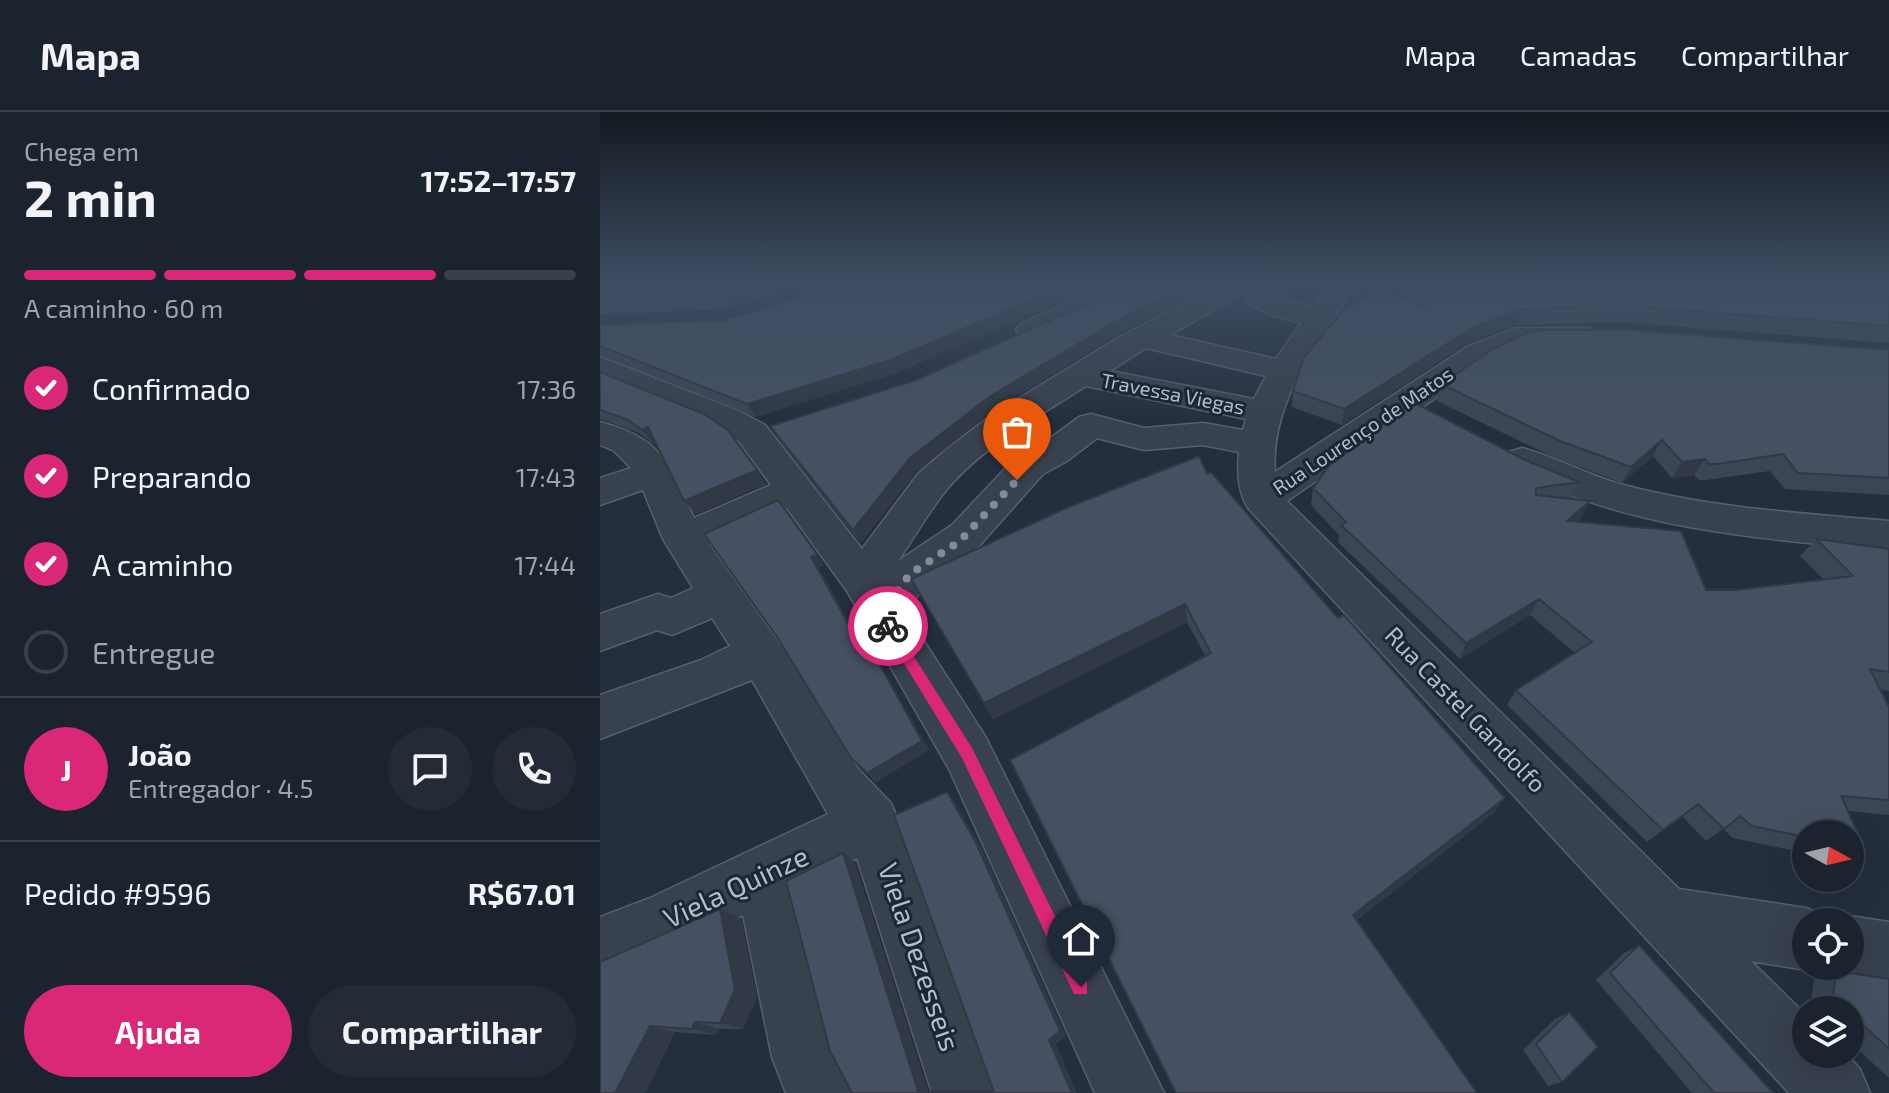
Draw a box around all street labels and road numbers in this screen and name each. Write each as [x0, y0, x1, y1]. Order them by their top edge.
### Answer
street label: Rua Lourenço de Matos [1268, 361, 1458, 500]
street label: Travessa Viegas [1100, 367, 1247, 419]
street label: Rua Castel Gandolfo [1380, 620, 1553, 798]
street label: Viela Quinze [658, 838, 814, 935]
street label: Viela Dezesseis [872, 858, 968, 1055]

